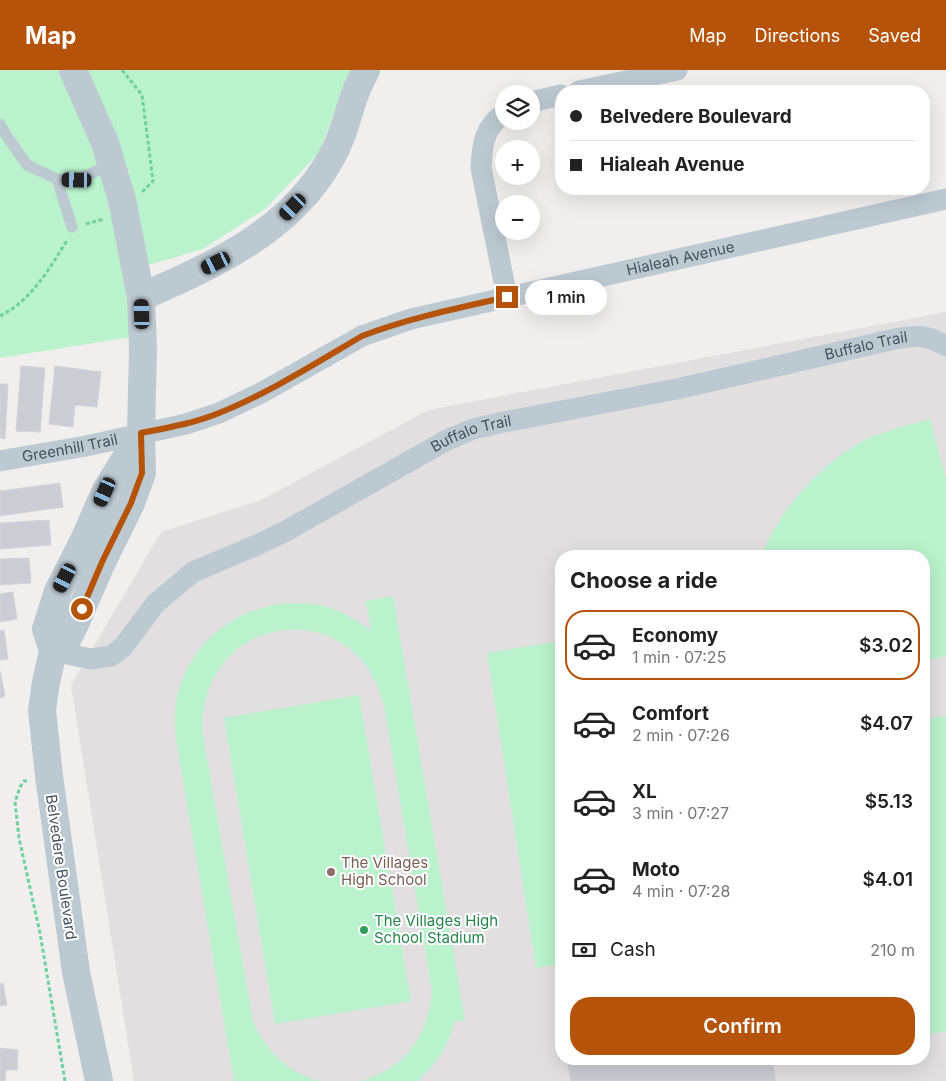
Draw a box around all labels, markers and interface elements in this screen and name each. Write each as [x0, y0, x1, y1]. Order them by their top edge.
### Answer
text: Map [25, 21, 76, 50]
text: Map [689, 25, 727, 46]
text: Directions [755, 25, 840, 46]
text: Saved [868, 25, 921, 46]
map controls [495, 85, 540, 240]
button: layers [495, 85, 540, 130]
text: Belvedere Boulevard [600, 105, 792, 128]
button: + [495, 140, 540, 185]
text: Hialeah Avenue [600, 153, 745, 176]
car [61, 172, 92, 188]
car [277, 191, 308, 223]
button: − [495, 195, 540, 240]
street label: Hialeah Avenue [625, 237, 736, 279]
car [199, 250, 232, 276]
callout: 1 min [524, 280, 607, 314]
route end [496, 286, 518, 308]
text: 1 min [546, 287, 586, 307]
car [133, 299, 150, 329]
street label: Buffalo Trail [823, 327, 909, 364]
street label: Buffalo Trail [427, 411, 513, 456]
street label: Greenhill Trail [20, 429, 119, 466]
car [92, 475, 117, 509]
car [51, 561, 78, 595]
text: Choose a ride [570, 567, 718, 593]
route start [71, 598, 93, 620]
icon: car [572, 623, 617, 668]
text: Economy [632, 624, 718, 647]
text: $3.02 [859, 634, 913, 657]
text: 1 min · 07:25 [632, 647, 726, 667]
icon: car [572, 701, 617, 746]
text: Comfort [632, 702, 709, 725]
text: $4.07 [860, 712, 913, 735]
text: 2 min · 07:26 [632, 725, 730, 745]
icon: car [572, 779, 617, 824]
text: XL [632, 780, 657, 803]
text: $5.13 [865, 790, 913, 813]
street label: Belvedere Boulevard [42, 793, 81, 941]
text: 3 min · 07:27 [632, 803, 729, 823]
place label: The Villages High School [341, 853, 428, 889]
icon: car [572, 857, 617, 902]
text: Moto [632, 858, 680, 881]
marker: The Villages High School [325, 866, 337, 878]
text: $4.01 [863, 868, 913, 891]
text: 4 min · 07:28 [632, 881, 730, 901]
place label: The Villages High School Stadium [374, 911, 498, 947]
marker: The Villages High School Stadium [358, 924, 370, 936]
icon: cash [570, 936, 598, 964]
text: Cash [610, 938, 656, 961]
text: 210 m [870, 940, 915, 960]
button: Confirm [570, 997, 915, 1055]

